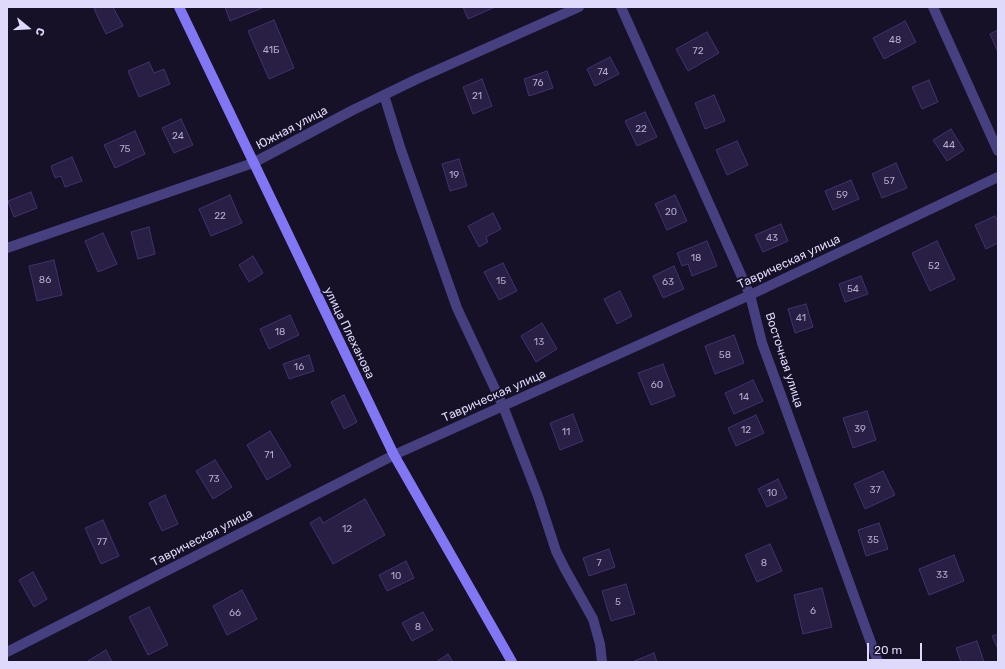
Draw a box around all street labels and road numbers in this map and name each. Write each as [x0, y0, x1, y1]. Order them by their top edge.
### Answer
street label: Южная улица [254, 103, 330, 153]
street label: Таврическая улица [735, 232, 843, 292]
street label: улица Плеханова [321, 285, 377, 381]
street label: Восточная улица [762, 311, 806, 409]
street label: Таврическая улица [440, 367, 548, 425]
street label: Таврическая улица [149, 506, 255, 570]

